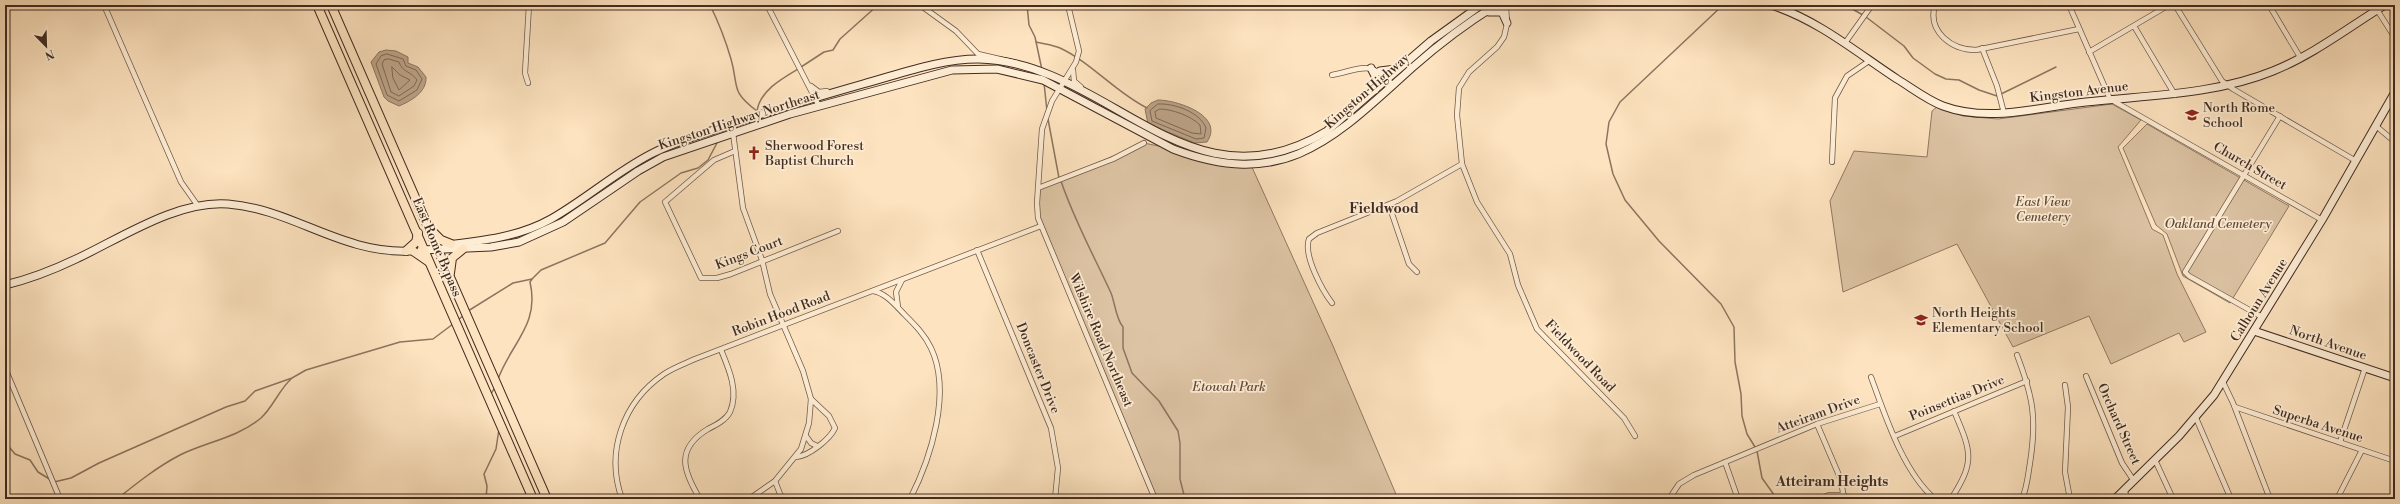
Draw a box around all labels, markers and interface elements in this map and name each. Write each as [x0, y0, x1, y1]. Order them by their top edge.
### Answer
north arrow [26, 26, 66, 66]
text: N [43, 46, 56, 63]
street label: Kingston Highway [1321, 49, 1413, 132]
street label: Kingston Avenue [2029, 78, 2130, 106]
street label: Kingston Highway Northeast [656, 86, 822, 154]
place label: North Rome School [2203, 100, 2276, 131]
school or university icon: North Rome School [2184, 107, 2200, 123]
place label: Sherwood Forest Baptist Church [764, 138, 864, 169]
street label: Church Street [2211, 139, 2290, 194]
church icon: Sherwood Forest Baptist Church [746, 145, 762, 161]
park label: East View Cemetery [2015, 194, 2070, 225]
street label: East Rome Bypass [409, 195, 465, 299]
district label: Fieldwood [1349, 200, 1419, 218]
park label: Oakland Cemetery [2164, 216, 2272, 232]
street label: Kings Court [713, 233, 785, 273]
street label: Calhoun Avenue [2227, 255, 2291, 345]
street label: Wilshire Road Northeast [1065, 270, 1137, 410]
street label: Robin Hood Road [730, 288, 833, 340]
place label: North Heights Elementary School [1932, 305, 2044, 336]
school or university icon: North Heights Elementary School [1913, 312, 1929, 328]
street label: Fieldwood Road [1541, 317, 1619, 396]
street label: Doncaster Drive [1012, 320, 1064, 416]
street label: North Avenue [2287, 322, 2369, 364]
street label: Poinsettias Drive [1907, 371, 2007, 424]
park label: Etowah Park [1191, 379, 1266, 395]
street label: Orchard Street [2094, 381, 2144, 467]
street label: Atteiram Drive [1773, 391, 1863, 437]
street label: Superba Avenue [2271, 402, 2366, 446]
district label: Atteiram Heights [1775, 473, 1888, 491]

